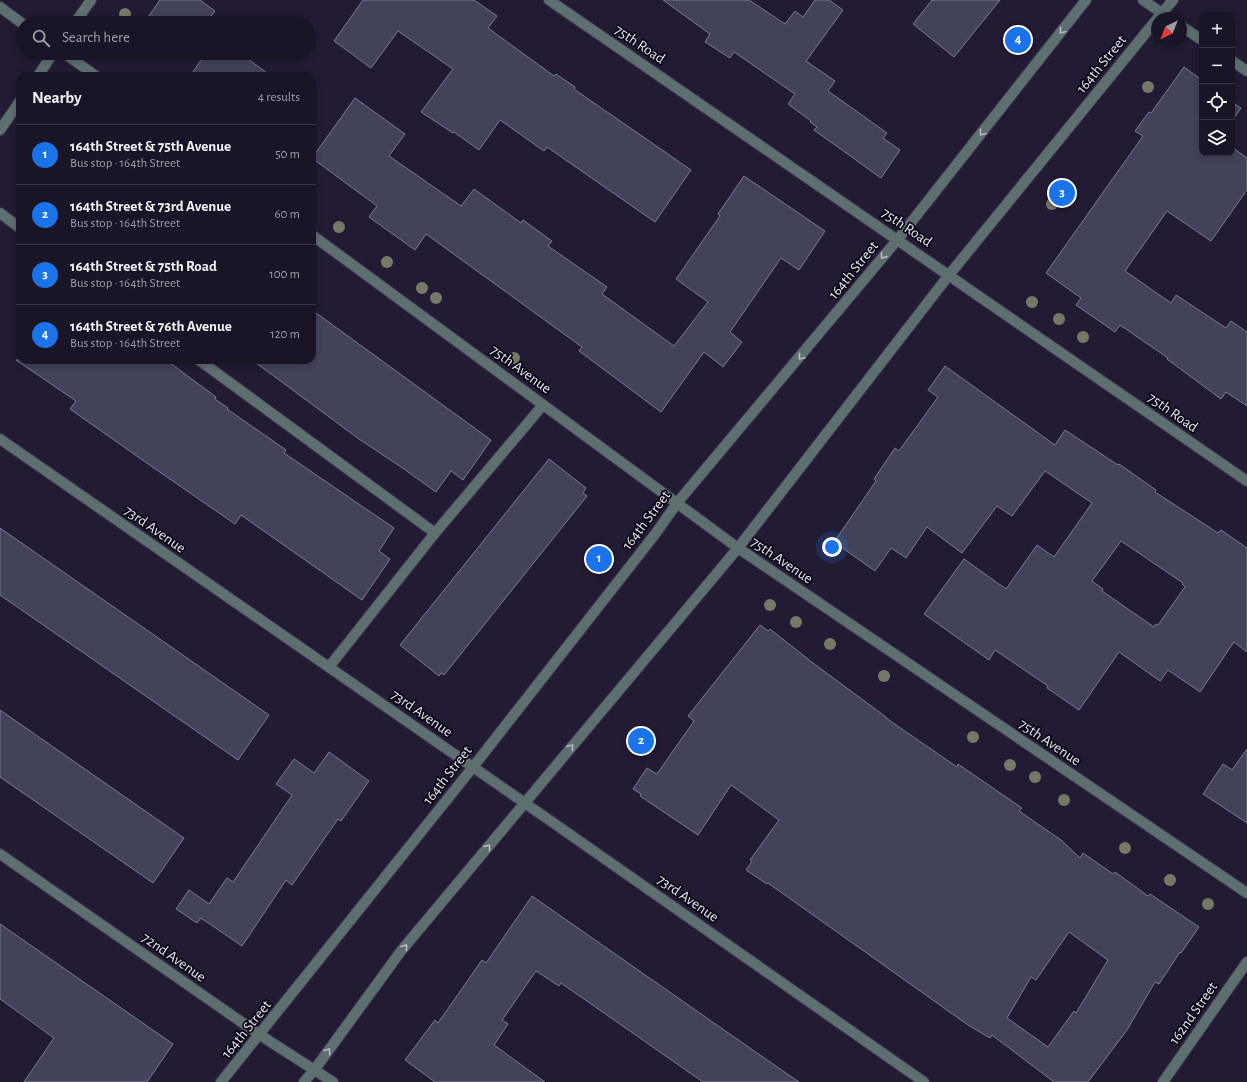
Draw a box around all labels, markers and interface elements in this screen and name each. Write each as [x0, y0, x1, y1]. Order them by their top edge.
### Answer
north arrow [1151, 12, 1187, 48]
map controls [1199, 12, 1235, 156]
button: + [1199, 12, 1235, 48]
search box [16, 16, 316, 60]
street label: 75th Road [612, 22, 668, 67]
pin: 4 [1005, 25, 1031, 55]
one-way arrow [1060, 26, 1067, 33]
icon: search [30, 27, 52, 49]
text: Search here [62, 30, 130, 45]
street label: 164th Street [1074, 32, 1129, 96]
button: − [1199, 48, 1235, 84]
button: locate [1199, 84, 1235, 120]
text: Nearby [32, 89, 82, 106]
text: 4 results [258, 91, 300, 104]
button: layers [1199, 120, 1235, 156]
one-way arrow [979, 128, 986, 135]
text: 164th Street & 75th Avenue [70, 139, 231, 154]
text: 1 [43, 148, 47, 161]
text: 50 m [275, 148, 300, 161]
text: Bus stop · 164th Street [70, 157, 180, 170]
pin: 3 [1049, 178, 1075, 208]
text: 164th Street & 73rd Avenue [70, 199, 231, 214]
street label: 75th Road [879, 205, 935, 250]
text: 2 [42, 208, 48, 221]
text: 60 m [274, 208, 300, 221]
text: Bus stop · 164th Street [70, 217, 180, 230]
street label: 164th Street [826, 238, 881, 302]
one-way arrow [881, 252, 888, 259]
text: 164th Street & 75th Road [70, 259, 217, 274]
text: 3 [42, 268, 48, 281]
text: 100 m [269, 268, 300, 281]
text: Bus stop · 164th Street [70, 277, 180, 290]
text: 164th Street & 76th Avenue [70, 319, 232, 334]
text: 4 [42, 328, 48, 341]
text: 120 m [270, 328, 300, 341]
text: Bus stop · 164th Street [70, 337, 180, 350]
street label: 75th Avenue [487, 342, 554, 396]
one-way arrow [798, 352, 805, 359]
street label: 75th Road [1145, 390, 1201, 435]
street label: 164th Street [619, 488, 674, 553]
street label: 73rd Avenue [121, 503, 188, 556]
street label: 75th Avenue [748, 534, 816, 587]
your location [822, 537, 842, 557]
pin: 1 [586, 544, 612, 574]
street label: 73rd Avenue [388, 687, 455, 740]
street label: 75th Avenue [1016, 716, 1084, 769]
pin: 2 [628, 726, 654, 756]
street label: 164th Street [420, 743, 475, 807]
one-way arrow [566, 744, 573, 751]
one-way arrow [483, 844, 490, 851]
street label: 73rd Avenue [654, 872, 721, 925]
street label: 72nd Avenue [139, 930, 209, 985]
one-way arrow [400, 944, 407, 951]
street label: 162nd Street [1167, 979, 1220, 1047]
street label: 164th Street [219, 997, 274, 1061]
one-way arrow [323, 1049, 330, 1056]

